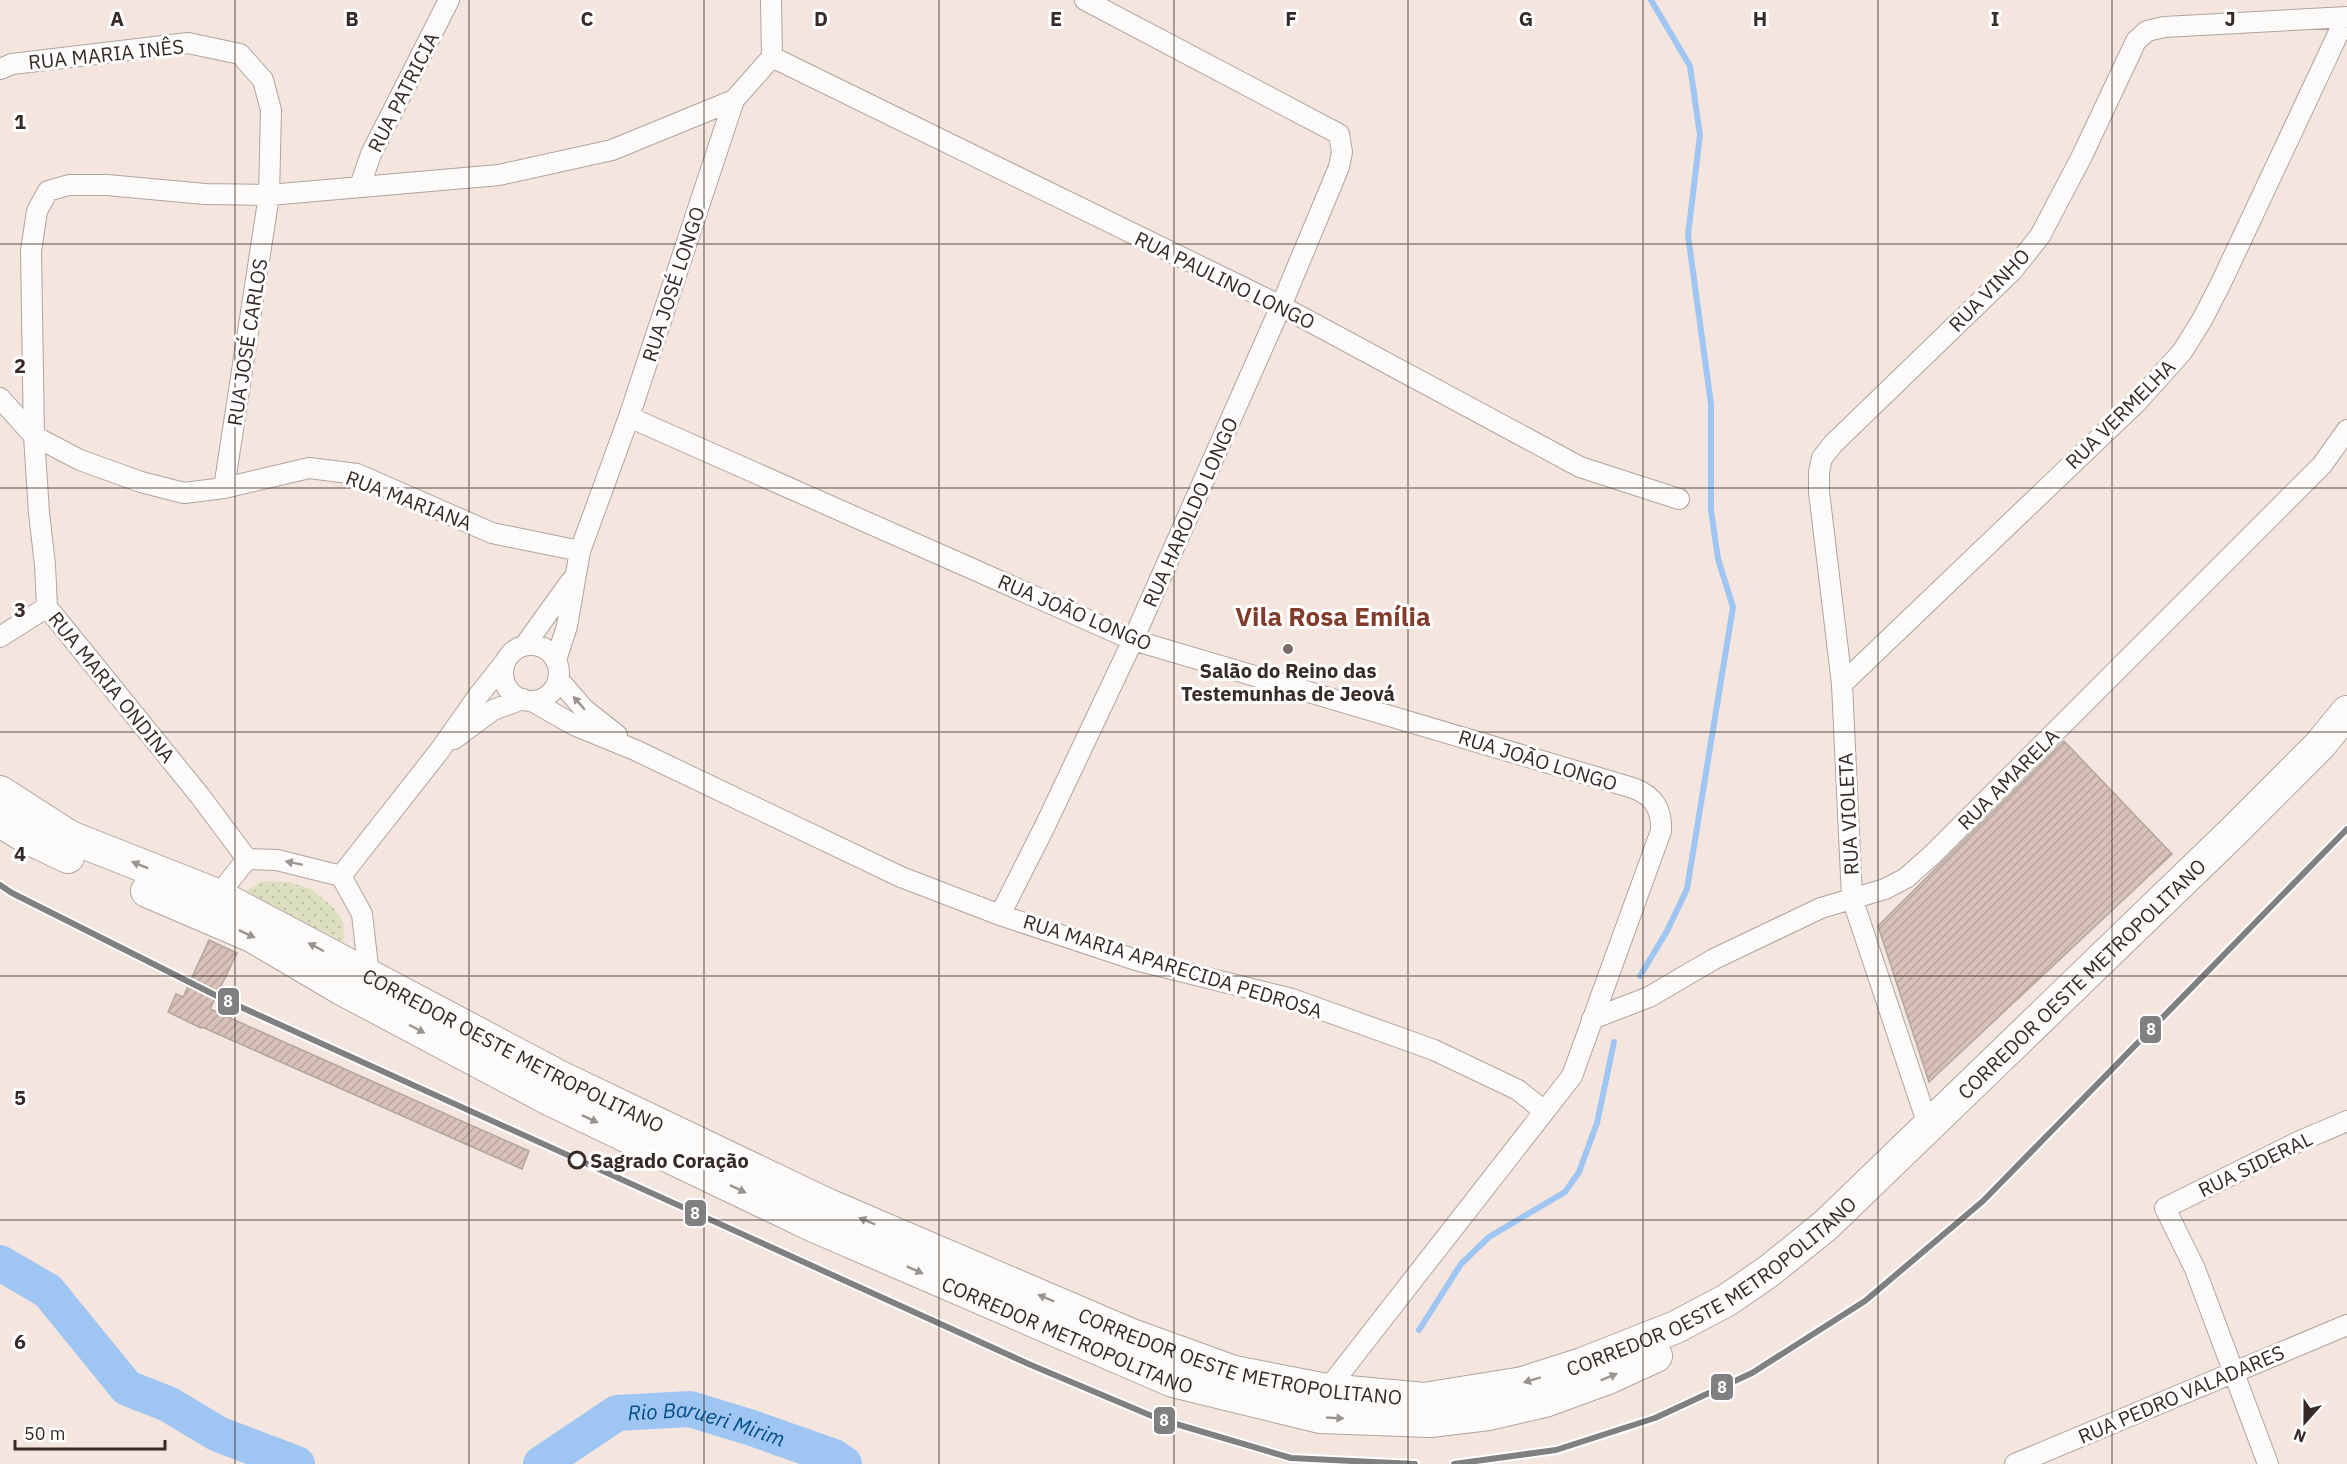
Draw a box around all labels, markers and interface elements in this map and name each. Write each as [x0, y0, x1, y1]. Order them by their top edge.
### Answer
text: A [110, 5, 124, 32]
text: B [345, 5, 359, 32]
text: C [580, 5, 594, 32]
text: D [814, 5, 828, 32]
text: E [1050, 5, 1062, 32]
text: F [1285, 5, 1297, 32]
text: G [1519, 5, 1533, 32]
text: H [1753, 5, 1767, 32]
text: I [1991, 5, 1999, 32]
text: J [2224, 5, 2236, 32]
street label: RUA PATRICIA [361, 27, 445, 157]
street label: RUA MARIA INÊS [27, 32, 185, 76]
text: 1 [14, 108, 26, 135]
street label: RUA JOSÉ LONGO [635, 203, 711, 365]
street label: RUA PAULINO LONGO [1130, 225, 1320, 335]
street label: RUA VINHO [1942, 242, 2036, 338]
street label: RUA JOSÉ CARLOS [220, 256, 274, 428]
text: 2 [14, 352, 26, 379]
street label: RUA VERMELHA [2059, 353, 2181, 475]
street label: RUA HAROLDO LONGO [1136, 413, 1244, 611]
street label: RUA MARIANA [342, 464, 476, 537]
street label: RUA JOÃO LONGO [994, 567, 1156, 657]
text: 3 [14, 596, 26, 623]
district label: Vila Rosa Emília [1235, 599, 1431, 633]
street label: RUA MARIA ONDINA [43, 606, 182, 768]
marker: Salão do Reino das Testemunhas de Jeová [1281, 642, 1295, 656]
place label: Salão do Reino das Testemunhas de Jeová [1181, 657, 1395, 707]
one-way arrow [573, 696, 586, 711]
street label: RUA AMARELA [1951, 722, 2065, 836]
street label: RUA JOÃO LONGO [1455, 723, 1621, 797]
street label: RUA VIOLETA [1831, 752, 1865, 876]
text: 4 [14, 840, 26, 867]
street label: CORREDOR OESTE METROPOLITANO [1951, 852, 2211, 1105]
one-way arrow [285, 858, 304, 868]
one-way arrow [131, 859, 149, 869]
street label: RUA MARIA APARECIDA PEDROSA [1020, 908, 1326, 1025]
one-way arrow [238, 930, 255, 939]
one-way arrow [308, 942, 325, 952]
street label: CORREDOR OESTE METROPOLITANO [358, 961, 669, 1138]
line badge: 8 [217, 987, 240, 1016]
text: 8 [223, 991, 233, 1011]
line badge: 8 [2139, 1015, 2162, 1044]
text: 8 [2146, 1019, 2156, 1039]
one-way arrow [409, 1024, 426, 1034]
text: 5 [14, 1084, 26, 1111]
one-way arrow [582, 1114, 599, 1123]
street label: RUA SIDERAL [2193, 1125, 2317, 1203]
place label: Sagrado Coração [590, 1147, 749, 1174]
marker: Sagrado Coração [568, 1151, 586, 1169]
one-way arrow [729, 1184, 746, 1193]
street label: CORREDOR OESTE METROPOLITANO [1563, 1190, 1862, 1382]
line badge: 8 [684, 1199, 707, 1227]
text: 8 [690, 1203, 700, 1223]
one-way arrow [858, 1217, 875, 1226]
one-way arrow [907, 1265, 925, 1275]
street label: CORREDOR METROPOLITANO [938, 1269, 1196, 1399]
one-way arrow [1037, 1293, 1055, 1302]
street label: CORREDOR OESTE METROPOLITANO [1074, 1300, 1403, 1410]
text: 6 [14, 1328, 26, 1355]
street label: RUA PEDRO VALADARES [2074, 1338, 2288, 1450]
one-way arrow [1600, 1372, 1618, 1381]
line badge: 8 [1710, 1373, 1734, 1401]
one-way arrow [1523, 1376, 1541, 1385]
text: 8 [1717, 1377, 1727, 1397]
north arrow [2275, 1392, 2335, 1452]
water label: Rio Barueri Mirim [627, 1395, 789, 1453]
line badge: 8 [1153, 1406, 1176, 1435]
text: 8 [1159, 1410, 1169, 1430]
scale bar [15, 1413, 165, 1451]
one-way arrow [1325, 1414, 1344, 1423]
text: 50 m [24, 1422, 66, 1445]
text: N [2291, 1425, 2309, 1447]

